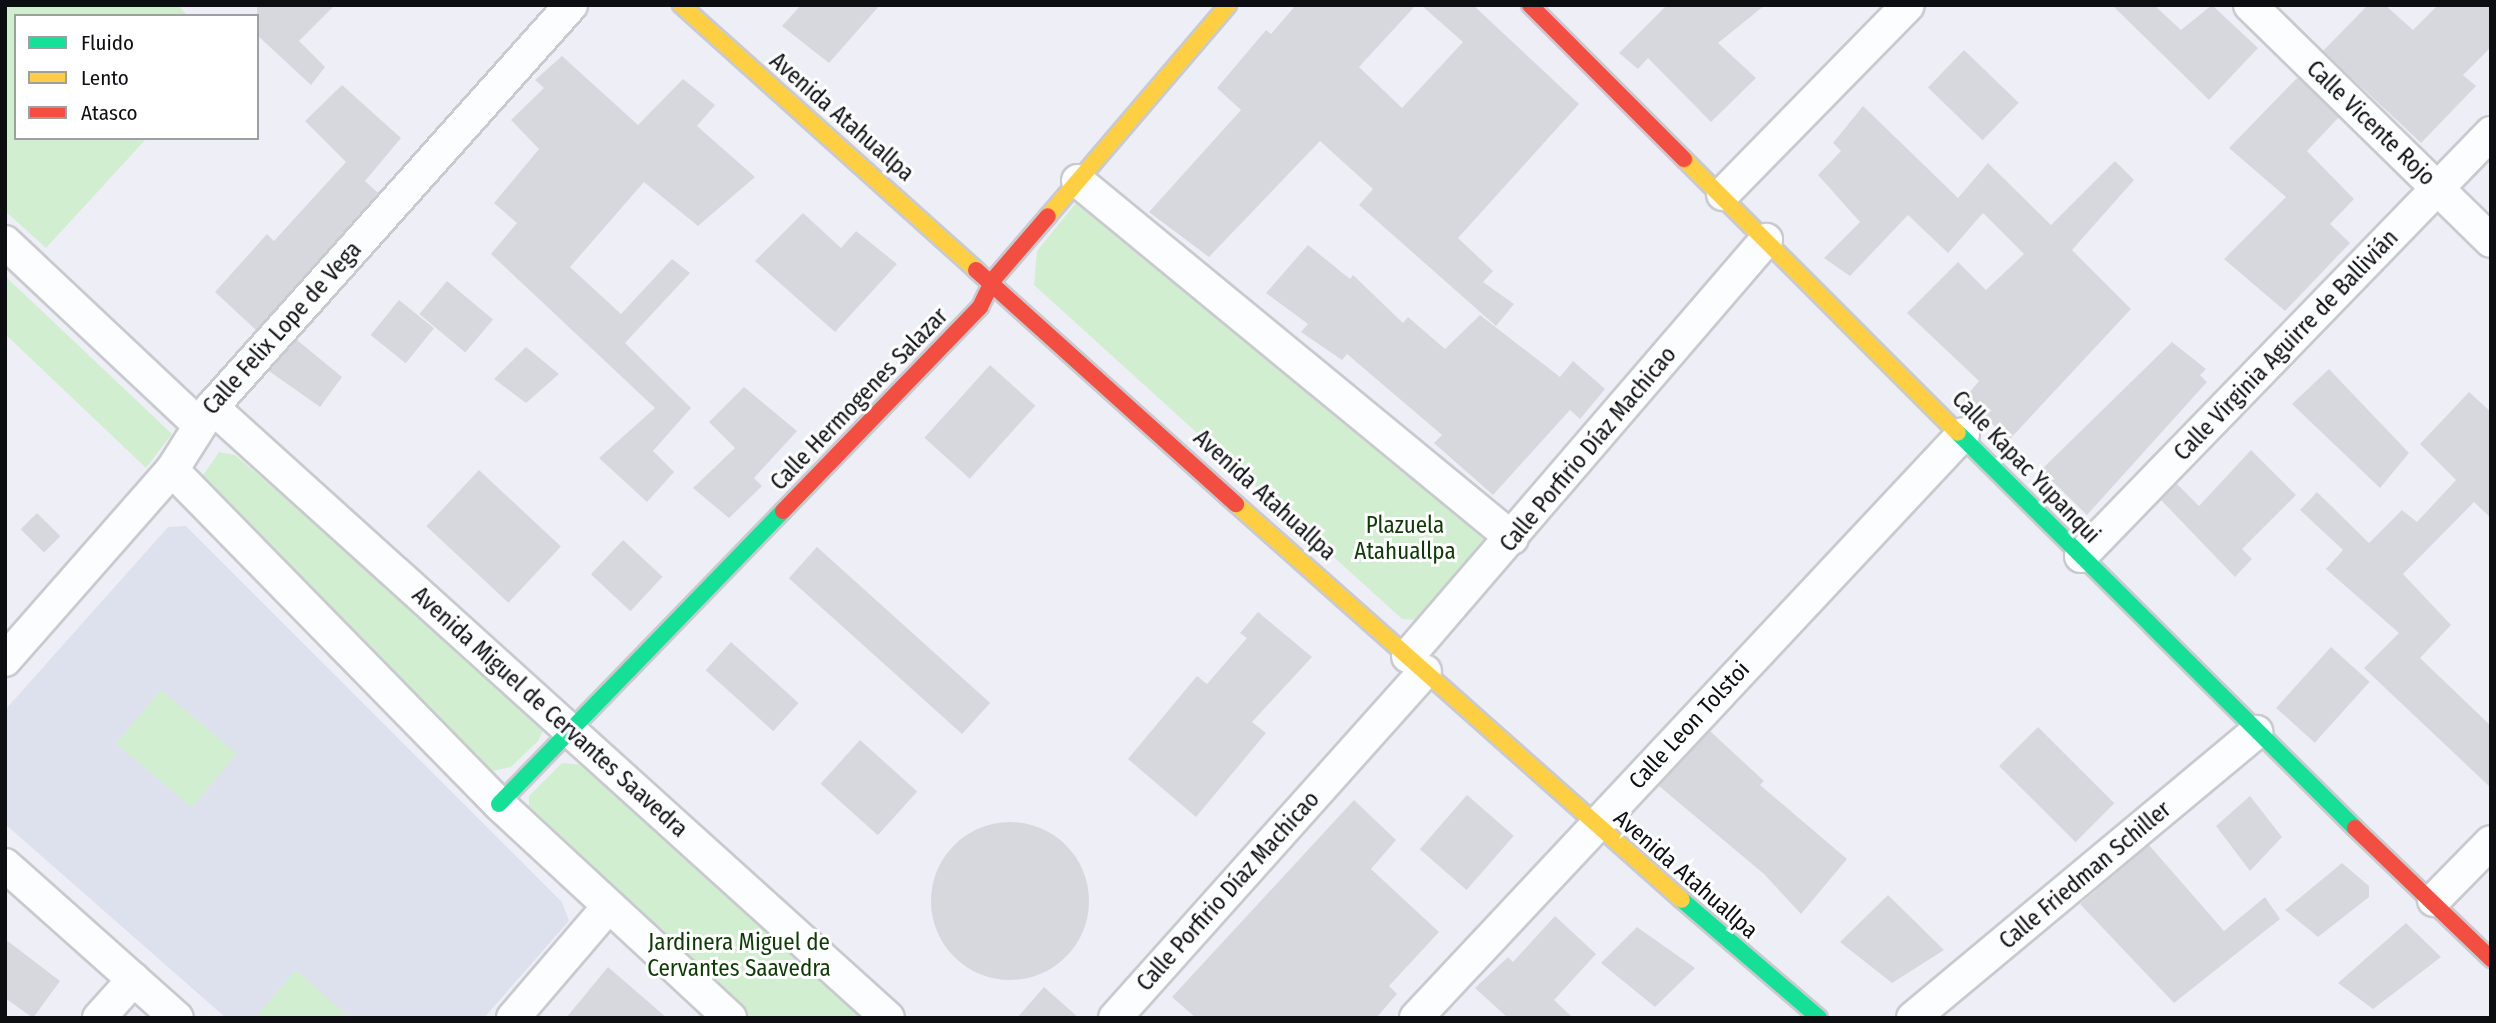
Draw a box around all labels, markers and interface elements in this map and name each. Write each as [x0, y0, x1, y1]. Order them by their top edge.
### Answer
legend [14, 14, 259, 140]
text: Fluido [81, 30, 134, 56]
street label: Avenida Atahuallpa [764, 47, 920, 187]
street label: Calle Vicente Rojo [2301, 55, 2441, 191]
text: Lento [81, 65, 129, 91]
text: Atasco [81, 100, 138, 126]
street label: Calle Virginia Aguirre de Ballivián [2168, 224, 2404, 466]
street label: Calle Felix Lope de Vega [197, 236, 367, 420]
street label: Calle Hermogenes Salazar [765, 302, 953, 496]
street label: Calle Porfirio Díaz Machicao [1494, 341, 1682, 557]
street label: Calle Kapac Yupanqui [1946, 385, 2106, 549]
street label: Avenida Atahuallpa [1188, 424, 1342, 566]
park label: Plazuela Atahuallpa [1354, 511, 1456, 565]
street label: Avenida Miguel de Cervantes Saavedra [407, 581, 693, 843]
street label: Calle Leon Tolstoi [1623, 655, 1755, 795]
street label: Calle Porfirio Díaz Machicao [1131, 785, 1325, 997]
street label: Calle Friedman Schiller [1994, 795, 2176, 955]
street label: Avenida Atahuallpa [1608, 804, 1764, 944]
park label: Jardinera Miguel de Cervantes Saavedra [647, 928, 831, 982]

